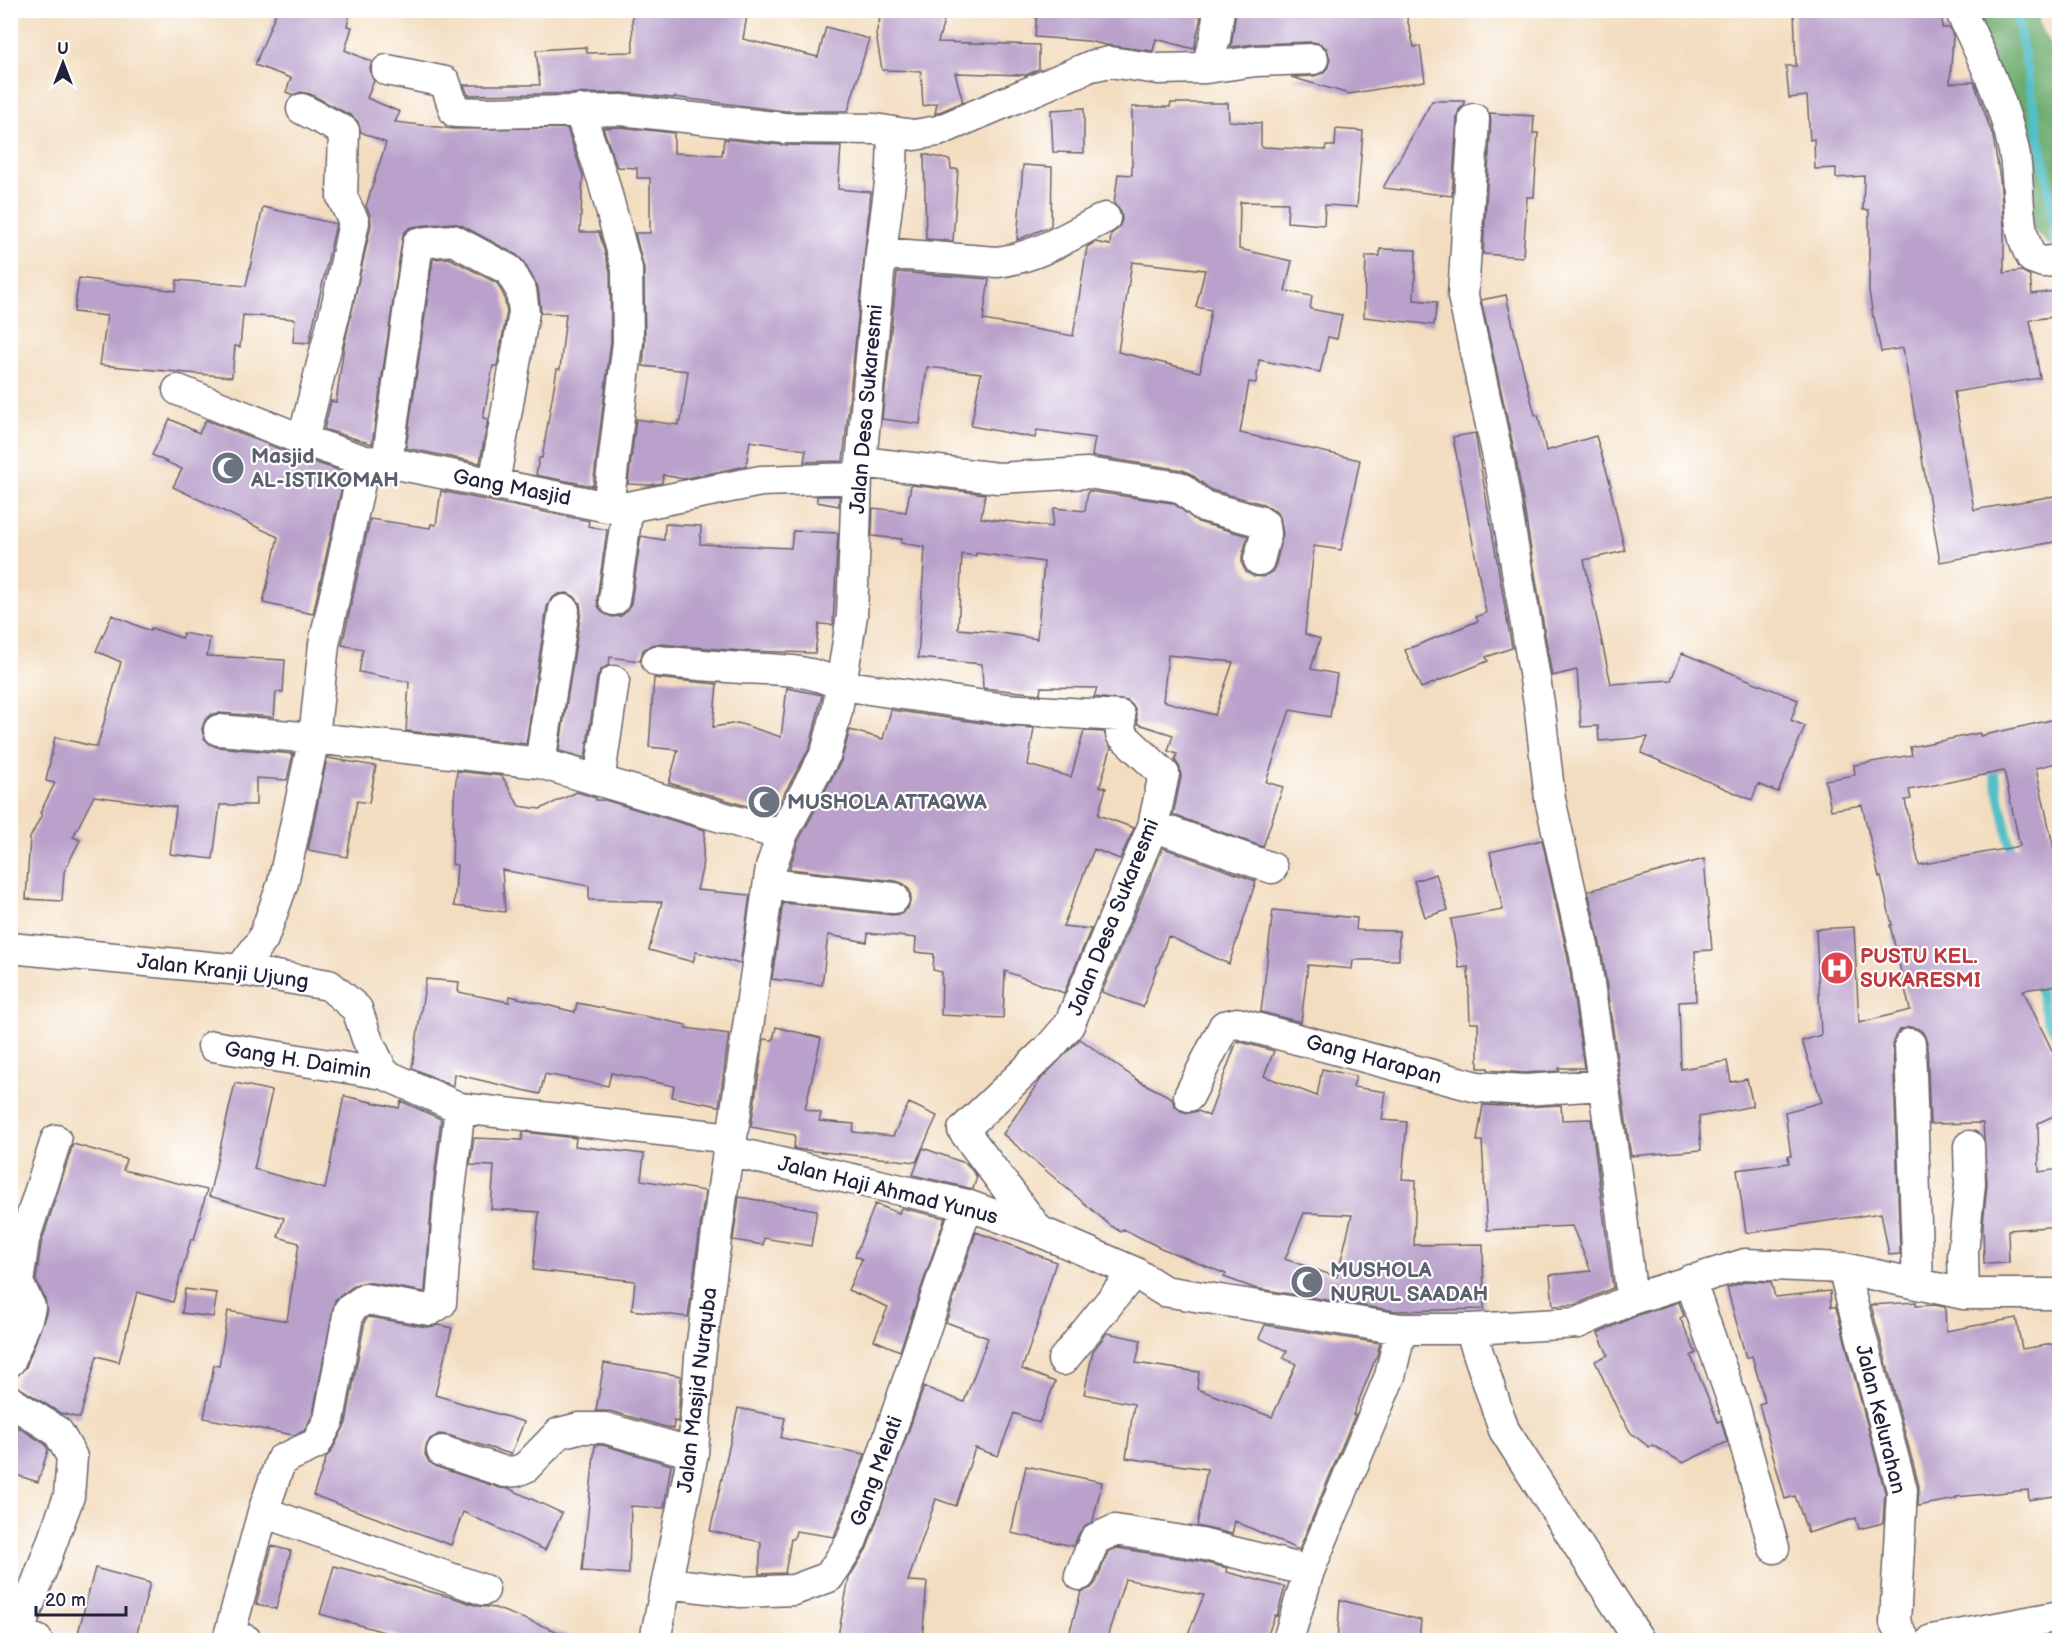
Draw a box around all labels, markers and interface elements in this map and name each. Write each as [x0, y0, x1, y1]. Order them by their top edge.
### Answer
north arrow [33, 33, 93, 93]
text: U [57, 40, 69, 59]
street label: Jalan Desa Sukaresmi [845, 303, 888, 515]
place label: Masjid AL-ISTIKOMAH [250, 444, 399, 493]
mosque icon: Masjid AL-ISTIKOMAH [210, 450, 246, 486]
street label: Gang Masjid [451, 464, 573, 511]
mosque icon: MUSHOLA ATTAQWA [746, 784, 782, 820]
place label: MUSHOLA ATTAQWA [787, 790, 987, 815]
street label: Jalan Desa Sukaresmi [1063, 815, 1164, 1019]
place label: PUSTU KEL. SUKARESMI [1860, 944, 1981, 993]
street label: Jalan Kranji Ujung [136, 949, 310, 994]
hospital icon: PUSTU KEL. SUKARESMI [1819, 950, 1855, 986]
street label: Gang Harapan [1303, 1029, 1444, 1090]
street label: Gang H. Daimin [223, 1037, 373, 1084]
street label: Jalan Haji Ahmad Yunus [775, 1151, 1001, 1230]
place label: MUSHOLA NURUL SAADAH [1330, 1258, 1488, 1307]
mosque icon: MUSHOLA NURUL SAADAH [1289, 1264, 1325, 1300]
street label: Jalan Masjid Nurquba [672, 1286, 722, 1494]
street label: Jalan Kelurahan [1850, 1342, 1911, 1496]
street label: Gang Melati [845, 1413, 908, 1530]
scale bar [36, 1579, 126, 1617]
text: 20 m [45, 1590, 86, 1611]

